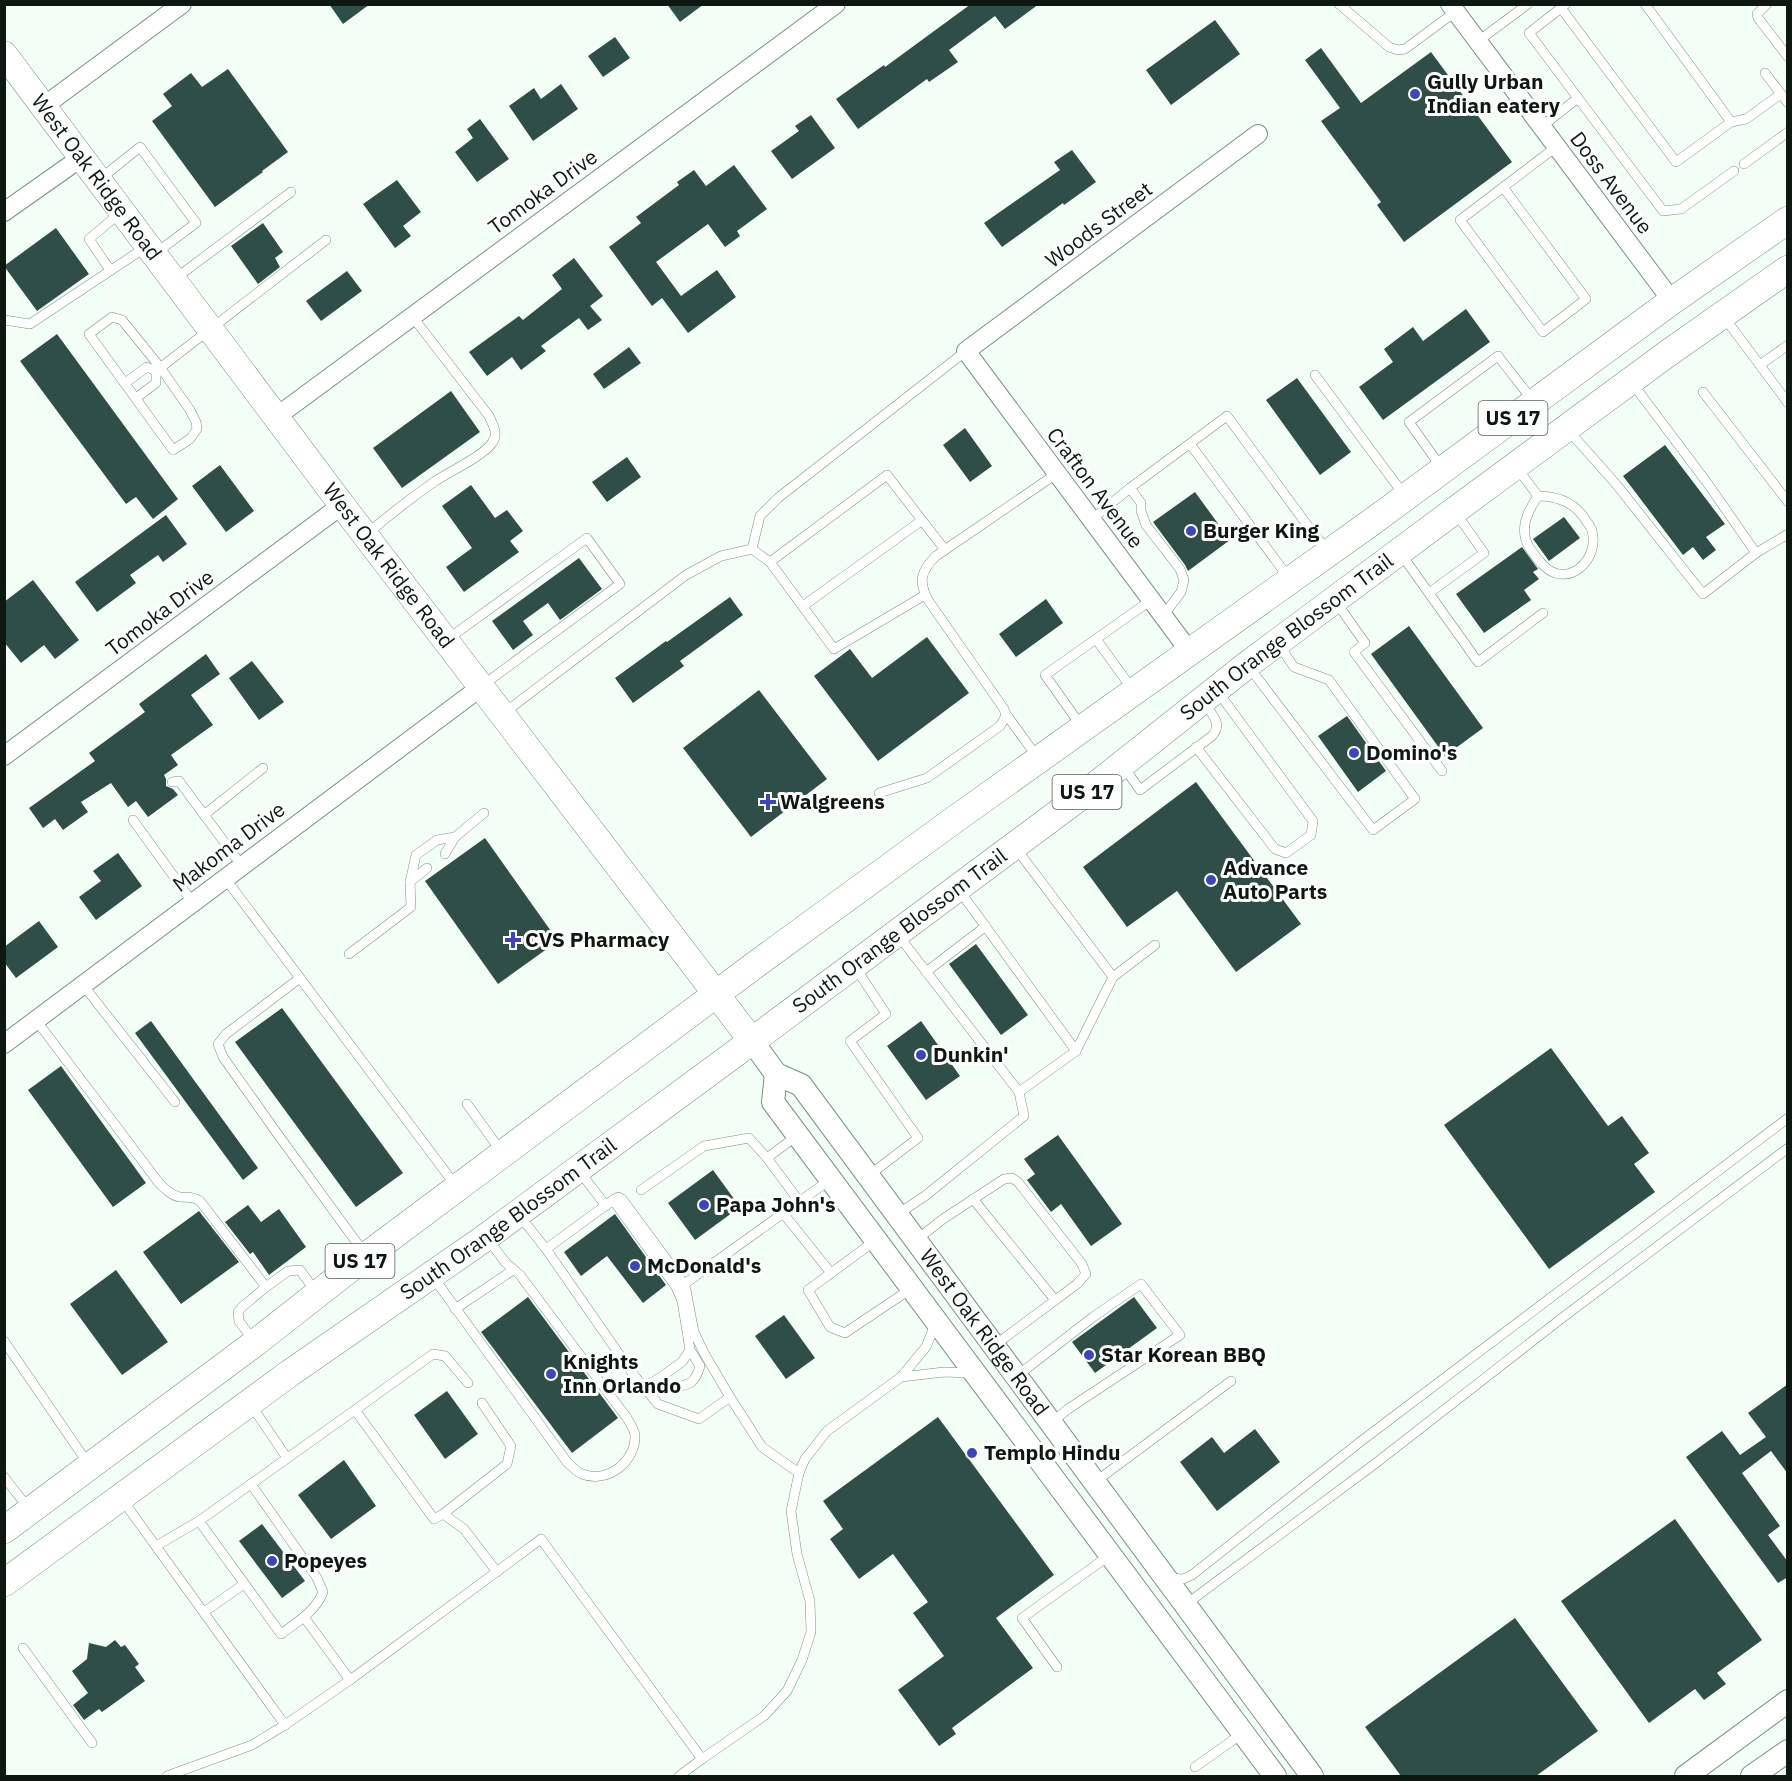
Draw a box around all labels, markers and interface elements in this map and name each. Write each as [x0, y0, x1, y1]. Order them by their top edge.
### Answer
place label: Gully Urban Indian eatery [1427, 67, 1561, 119]
marker: Gully Urban Indian eatery [1408, 87, 1422, 101]
street label: West Oak Ridge Road [26, 88, 169, 266]
street label: Doss Avenue [1564, 126, 1659, 239]
street label: Tomoka Drive [482, 142, 603, 240]
street label: Woods Street [1039, 175, 1157, 274]
road number: US 17 [1478, 401, 1547, 435]
street label: Crafton Avenue [1041, 421, 1151, 554]
street label: West Oak Ridge Road [317, 477, 461, 653]
place label: Burger King [1203, 516, 1320, 544]
marker: Burger King [1184, 524, 1198, 538]
street label: South Orange Blossom Trail [1174, 546, 1399, 726]
street label: Tomoka Drive [100, 562, 219, 662]
place label: Domino's [1366, 738, 1457, 766]
marker: Domino's [1347, 746, 1361, 760]
road number: US 17 [1052, 775, 1122, 809]
place label: Walgreens [780, 787, 885, 815]
street label: Makoma Drive [166, 795, 290, 898]
marker: Walgreens [761, 795, 775, 809]
street label: South Orange Blossom Trail [786, 841, 1012, 1019]
place label: Advance Auto Parts [1223, 853, 1327, 905]
marker: Advance Auto Parts [1204, 873, 1218, 887]
place label: CVS Pharmacy [525, 925, 670, 953]
marker: CVS Pharmacy [506, 933, 520, 947]
place label: Dunkin' [933, 1040, 1009, 1068]
marker: Dunkin' [914, 1048, 928, 1062]
street label: South Orange Blossom Trail [394, 1130, 622, 1306]
place label: Papa John's [716, 1190, 836, 1218]
marker: Papa John's [697, 1198, 711, 1212]
street label: West Oak Ridge Road [914, 1243, 1056, 1421]
road number: US 17 [326, 1244, 394, 1278]
place label: McDonald's [647, 1251, 761, 1279]
marker: McDonald's [628, 1259, 642, 1273]
place label: Star Korean BBQ [1101, 1340, 1266, 1368]
place label: Knights Inn Orlando [563, 1347, 681, 1399]
marker: Star Korean BBQ [1082, 1348, 1096, 1362]
marker: Knights Inn Orlando [544, 1367, 558, 1381]
place label: Templo Hindu [984, 1438, 1120, 1466]
marker: Templo Hindu [965, 1446, 979, 1460]
place label: Popeyes [284, 1546, 367, 1574]
marker: Popeyes [265, 1554, 279, 1568]

